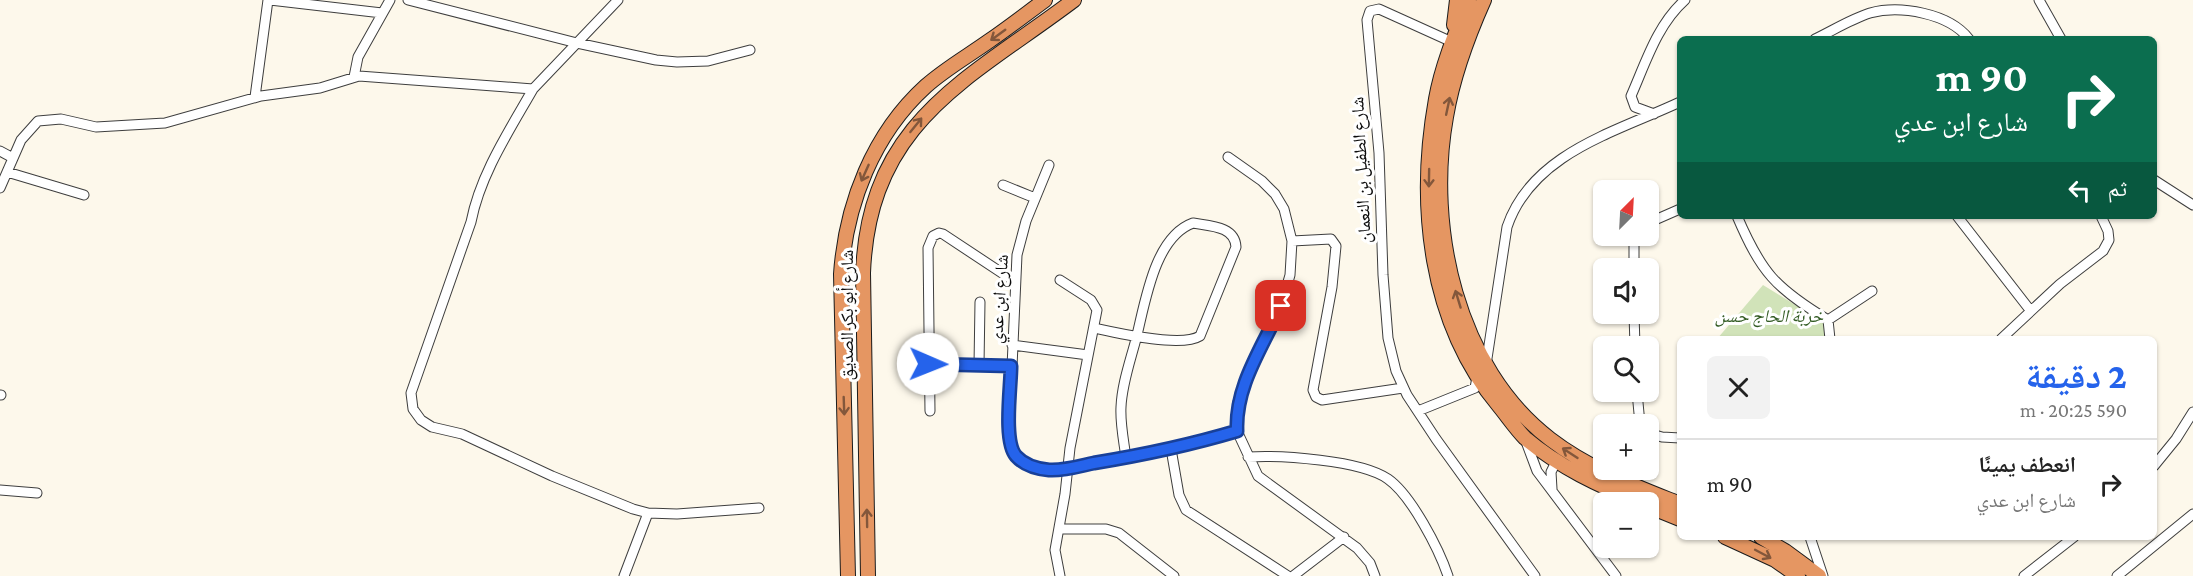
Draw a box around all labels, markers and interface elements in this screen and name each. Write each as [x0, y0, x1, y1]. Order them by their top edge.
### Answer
one-way arrow [990, 28, 1006, 41]
text: 90 m [1936, 53, 2028, 100]
icon: right [2049, 60, 2127, 138]
street label: شارع الطفيل بن النعمان [1347, 96, 1376, 244]
one-way arrow [1443, 97, 1454, 116]
text: شارع ابن عدي [1894, 107, 2028, 137]
one-way arrow [910, 117, 923, 133]
one-way arrow [859, 163, 870, 181]
one-way arrow [1423, 168, 1435, 188]
icon: left [2063, 174, 2096, 207]
text: ثم [2108, 176, 2127, 201]
north arrow [1593, 180, 1659, 246]
map controls [1593, 180, 1659, 558]
street label: شارع أبو بكر الصديق [836, 250, 858, 380]
street label: شارع ابن عدي [986, 254, 1017, 345]
button: sound [1593, 258, 1659, 324]
pin [1255, 280, 1306, 331]
icon: arrive [1264, 289, 1297, 322]
one-way arrow [1452, 290, 1463, 309]
park label: خربة الحاج حسن [1715, 306, 1824, 328]
position arrow [896, 332, 960, 396]
button: search [1593, 336, 1659, 402]
button: close [1707, 356, 1770, 419]
text: 2 دقيقة [2026, 356, 2127, 396]
one-way arrow [838, 396, 850, 416]
text: 590 m · 20:25 [2020, 399, 2127, 421]
button: + [1593, 414, 1659, 480]
one-way arrow [1562, 446, 1579, 458]
text: انعطف يمينًا [1978, 452, 2076, 477]
icon: right [2094, 468, 2127, 501]
text: 90 m [1707, 472, 1752, 497]
text: شارع ابن عدي [1977, 489, 2076, 511]
button: − [1593, 492, 1659, 558]
one-way arrow [861, 508, 872, 528]
one-way arrow [1754, 548, 1772, 560]

